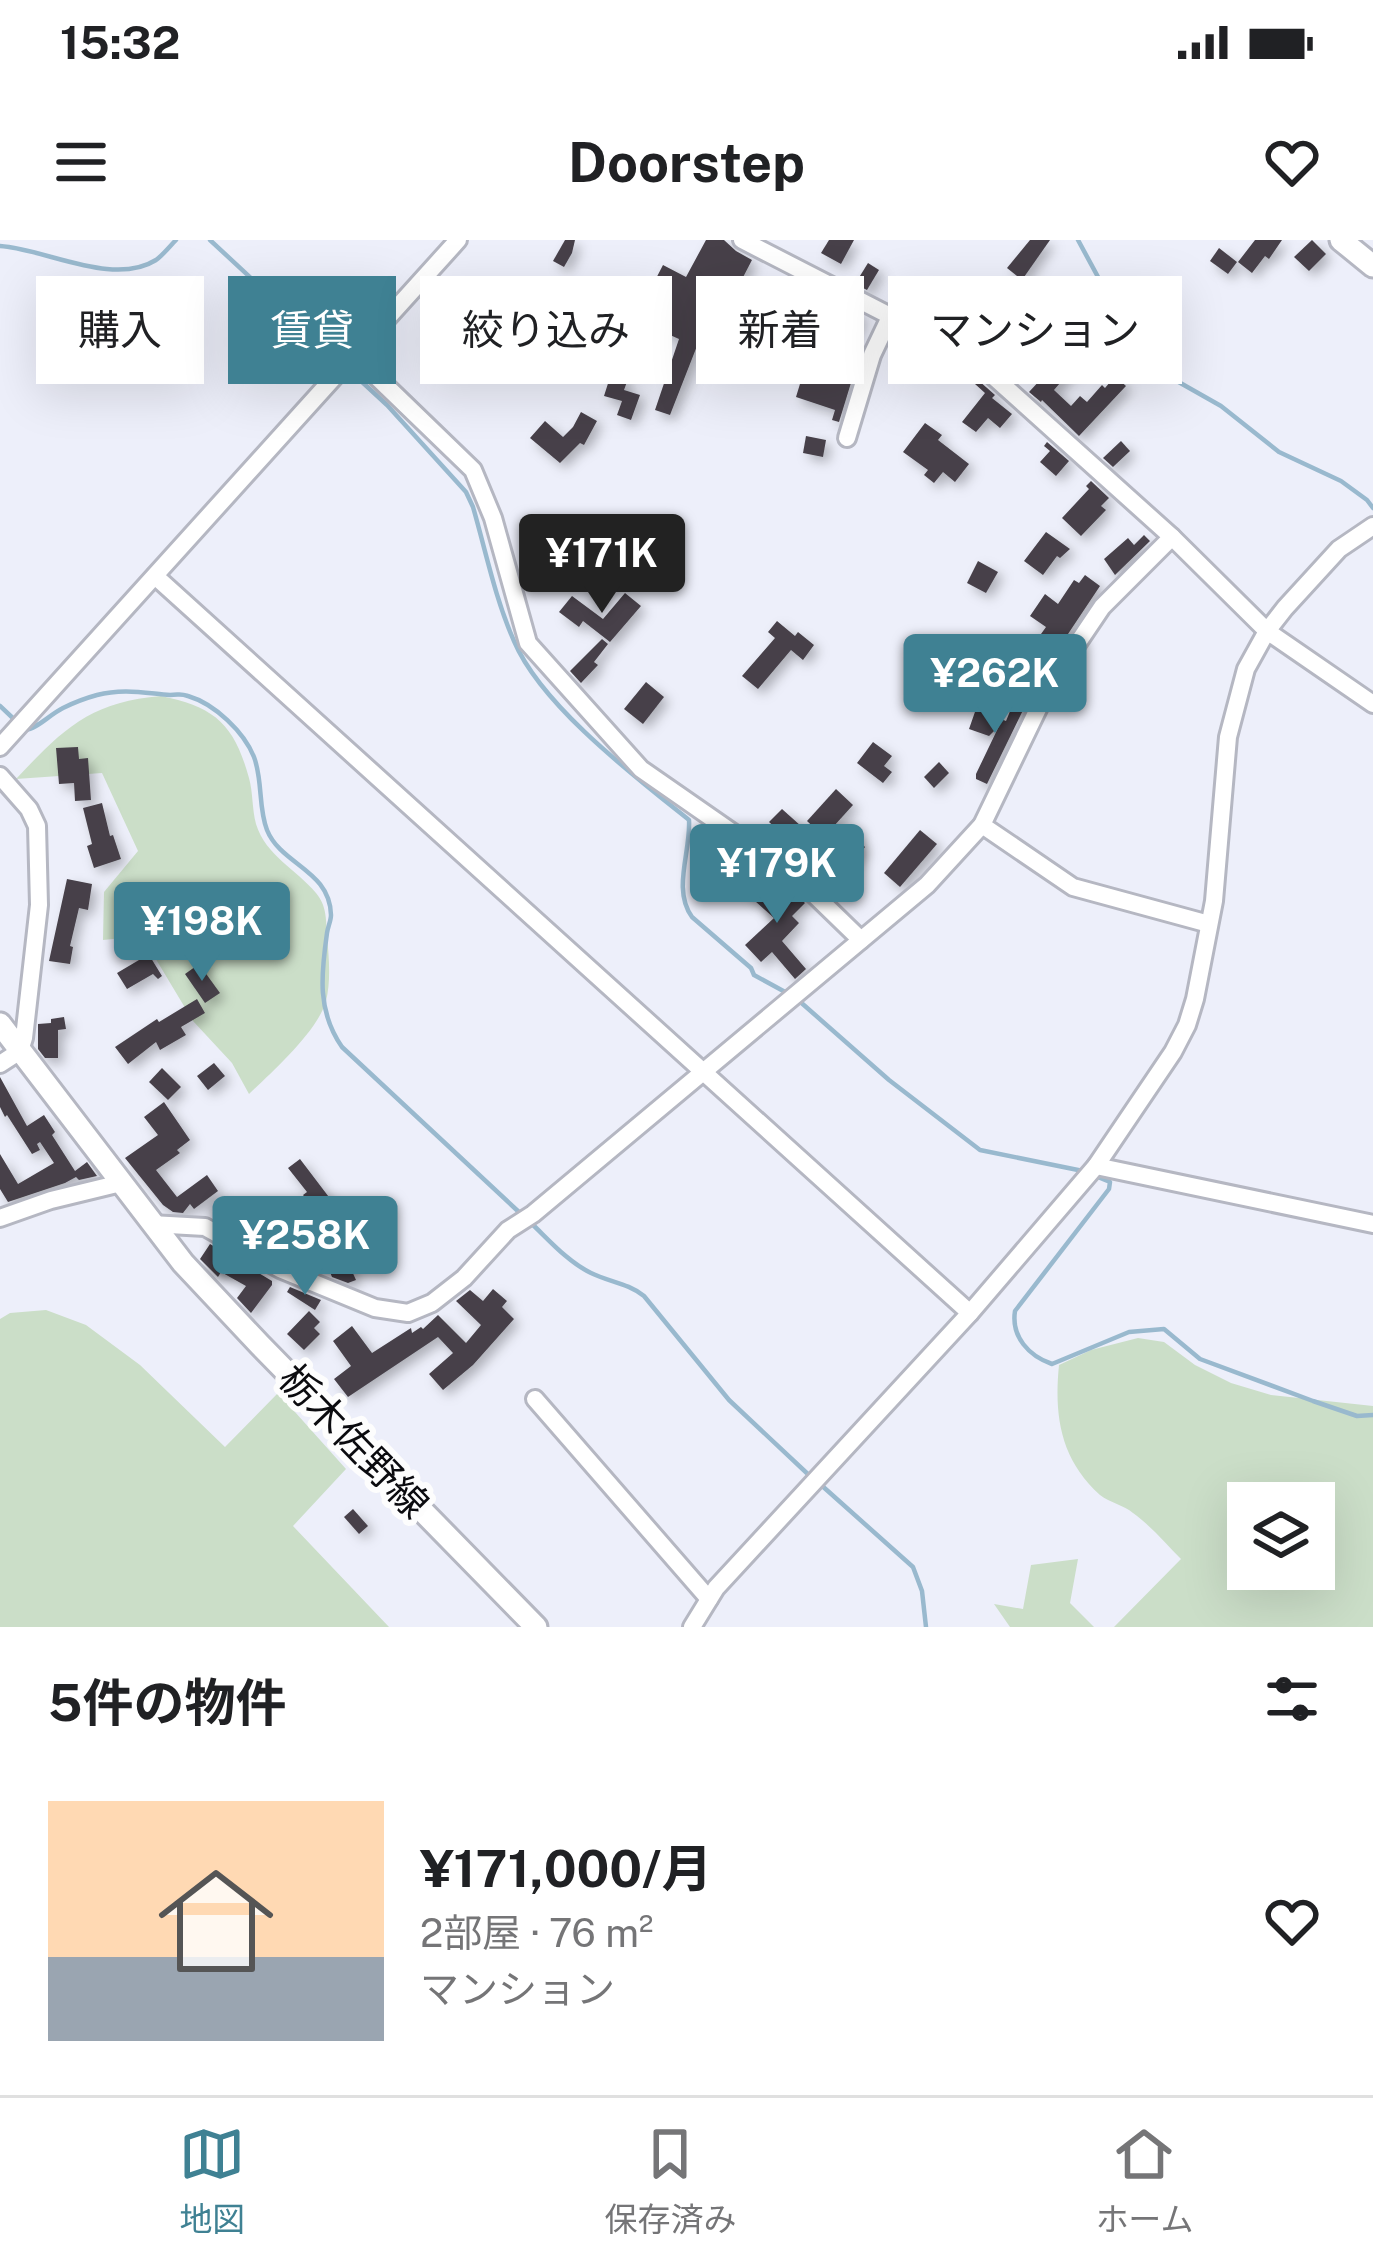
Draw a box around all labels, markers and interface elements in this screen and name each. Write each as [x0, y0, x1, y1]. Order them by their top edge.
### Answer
text: 15:32 [60, 16, 180, 69]
icon: menu [48, 129, 114, 195]
icon: heart [1259, 129, 1325, 195]
text: Doorstep [568, 131, 805, 194]
chip: 購入 [36, 276, 204, 384]
chip: 賃貸 [228, 276, 396, 384]
chip: 絞り込み [420, 276, 672, 384]
chip: 新着 [696, 276, 864, 384]
chip: マンション [888, 276, 1182, 384]
pin: ¥171K [518, 514, 686, 616]
text: ¥171K [546, 530, 658, 576]
pin: ¥262K [911, 634, 1079, 736]
text: ¥262K [931, 650, 1059, 696]
pin: ¥179K [693, 824, 861, 926]
text: ¥179K [717, 840, 837, 886]
pin: ¥198K [118, 882, 286, 984]
text: ¥198K [141, 898, 263, 944]
pin: ¥258K [221, 1196, 389, 1298]
text: ¥258K [240, 1212, 370, 1258]
street label: 栃木佐野線 [270, 1355, 438, 1527]
map controls [1227, 1482, 1335, 1590]
button: layers [1227, 1482, 1335, 1590]
icon: filters [1259, 1666, 1325, 1732]
text: 5件の物件 [48, 1673, 286, 1732]
text: ¥171,000/月 [420, 1839, 713, 1898]
icon: home [144, 1849, 288, 1993]
icon: heart [1259, 1888, 1325, 1954]
text: 2部屋 · 76 m² [420, 1910, 653, 1956]
text: マンション [420, 1966, 615, 2012]
tab: 地図 [179, 2121, 245, 2241]
tab: 保存済み [604, 2121, 736, 2241]
tab: ホーム [1095, 2121, 1193, 2241]

